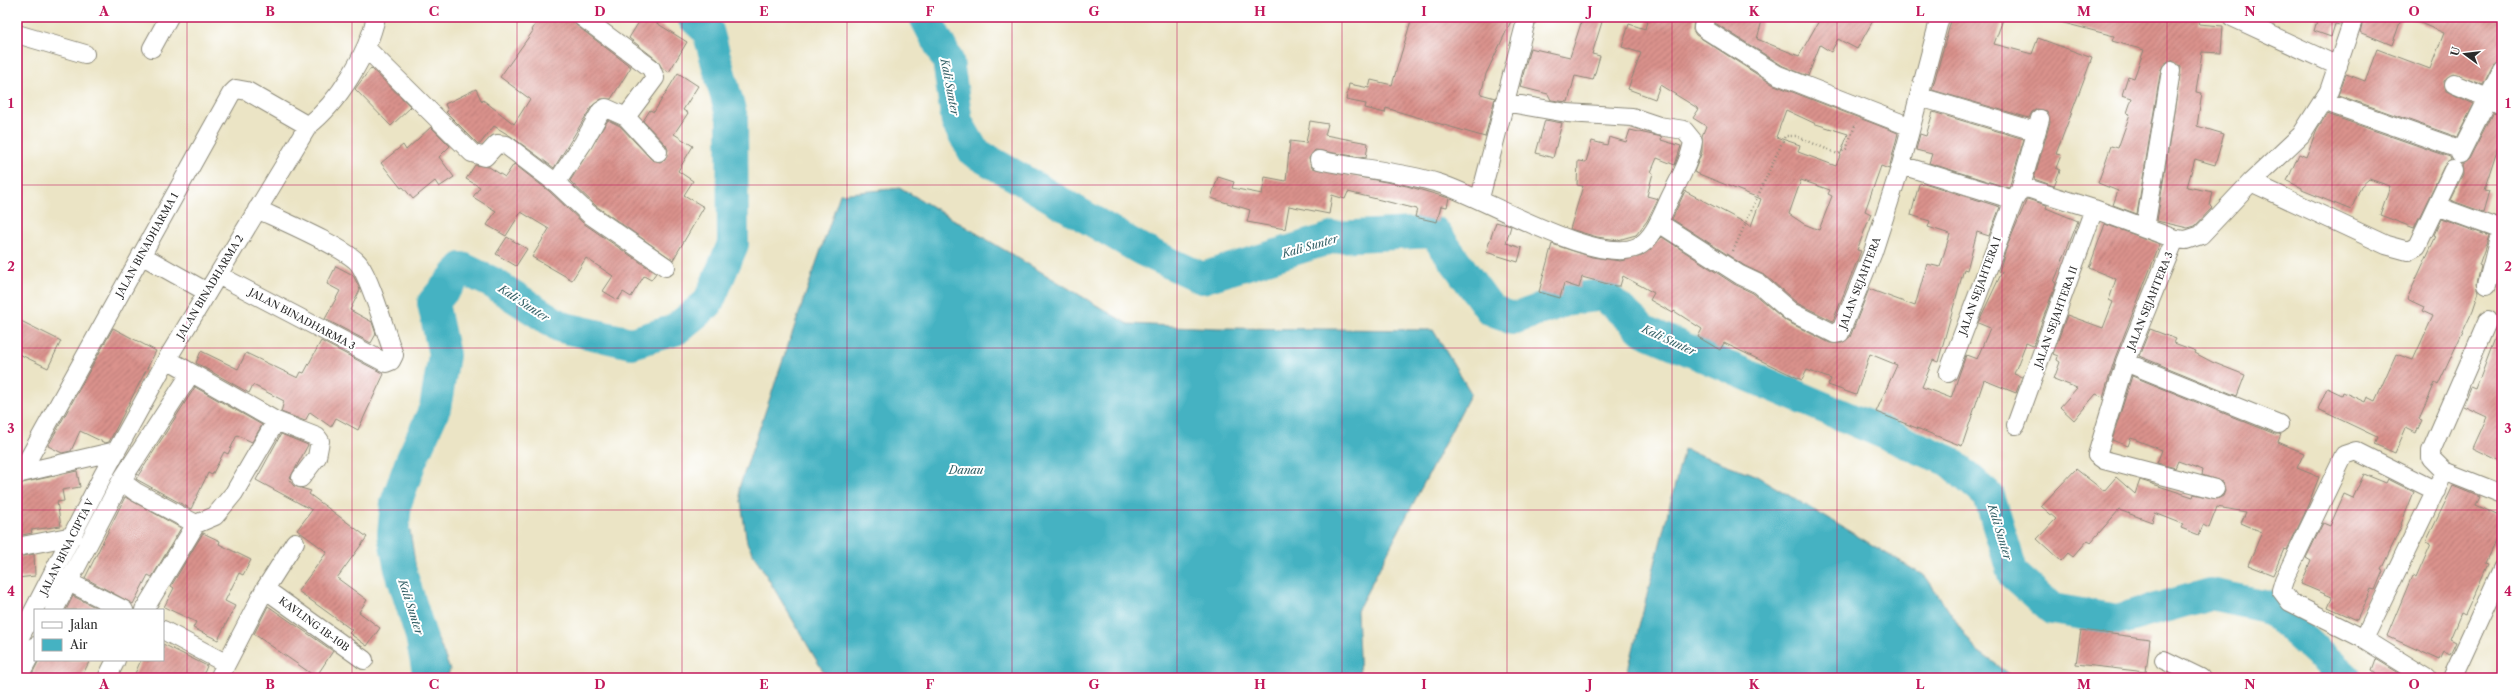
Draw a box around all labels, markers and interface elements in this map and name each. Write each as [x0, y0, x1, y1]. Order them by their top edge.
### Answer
text: A [98, 3, 110, 19]
text: B [265, 3, 275, 19]
text: C [429, 3, 439, 19]
text: D [594, 3, 606, 19]
text: E [759, 3, 769, 19]
text: F [926, 3, 935, 19]
text: G [1088, 3, 1100, 19]
text: H [1254, 3, 1266, 19]
text: I [1421, 3, 1427, 19]
text: J [1585, 3, 1593, 19]
text: K [1749, 3, 1760, 19]
text: L [1916, 3, 1925, 19]
text: M [2077, 3, 2091, 19]
text: N [2244, 3, 2256, 19]
text: O [2408, 3, 2420, 19]
north arrow [2445, 34, 2485, 74]
text: U [2447, 45, 2463, 58]
water label: Kali Sunter [937, 56, 963, 117]
text: 1 [8, 95, 14, 111]
text: 1 [2505, 95, 2511, 111]
street label: JALAN BINADHARMA 1 [112, 190, 182, 301]
water label: Kali Sunter [1280, 231, 1340, 261]
street label: JALAN BINADHARMA 2 [173, 232, 246, 343]
street label: JALAN SEJAHTERA [1836, 235, 1884, 333]
street label: JALAN SEJAHTERA I [1956, 235, 2004, 339]
street label: JALAN SEJAHTERA 3 [2124, 250, 2176, 354]
text: 2 [7, 258, 15, 274]
text: 2 [2504, 258, 2512, 274]
street label: JALAN SEJAHTERA II [2031, 264, 2081, 371]
water label: Kali Sunter [495, 281, 553, 325]
street label: JALAN BINADHARMA 3 [245, 284, 357, 353]
water label: Kali Sunter [1639, 321, 1699, 359]
text: 3 [7, 420, 15, 436]
text: 3 [2504, 420, 2512, 436]
water label: Danau [948, 463, 984, 477]
street label: JALAN BINA CIPTA V [36, 496, 97, 599]
water label: Kali Sunter [1985, 502, 2015, 562]
water label: Kali Sunter [395, 577, 427, 637]
text: 4 [7, 583, 15, 599]
text: 4 [2504, 583, 2512, 599]
street label: KAVLING 1B-10B [276, 594, 352, 654]
legend [34, 609, 164, 661]
text: Jalan [68, 617, 98, 632]
text: Air [69, 637, 88, 652]
text: A [98, 676, 110, 692]
text: B [265, 676, 275, 692]
text: C [429, 676, 439, 692]
text: D [594, 676, 606, 692]
text: E [759, 676, 769, 692]
text: F [926, 676, 935, 692]
text: G [1088, 676, 1100, 692]
text: H [1254, 676, 1266, 692]
text: I [1421, 676, 1427, 692]
text: J [1585, 676, 1593, 692]
text: K [1749, 676, 1760, 692]
text: L [1916, 676, 1925, 692]
text: M [2077, 676, 2091, 692]
text: N [2244, 676, 2256, 692]
text: O [2408, 676, 2420, 692]

